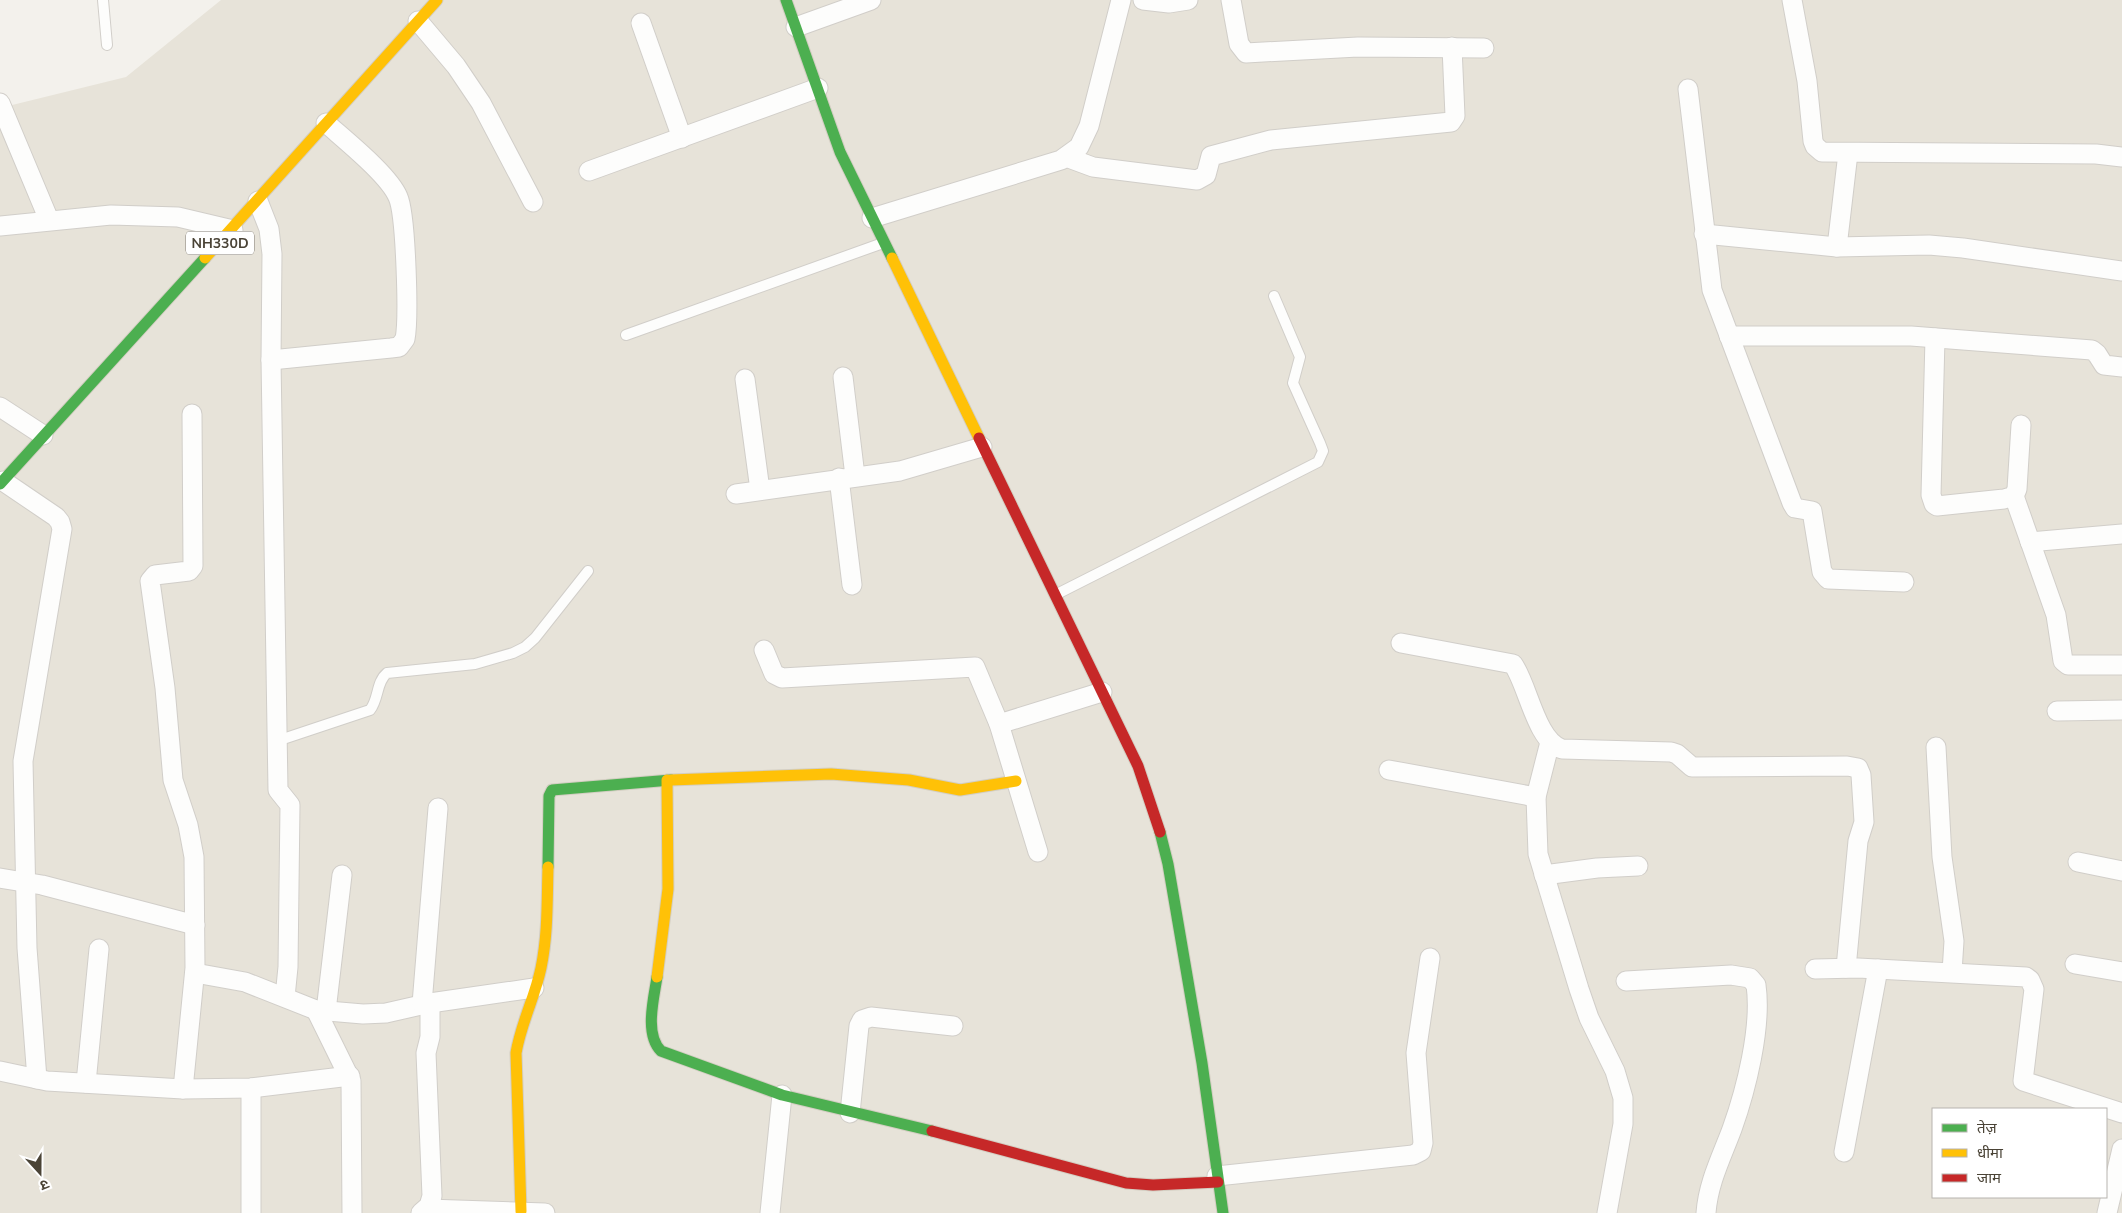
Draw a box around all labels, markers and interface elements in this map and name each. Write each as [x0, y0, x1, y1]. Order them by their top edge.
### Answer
road number: NH330D [186, 232, 254, 254]
legend [1932, 1108, 2107, 1198]
text: तेज़ [1977, 1118, 1998, 1138]
text: धीमा [1977, 1143, 2004, 1163]
north arrow [15, 1148, 65, 1198]
text: जाम [1977, 1168, 2002, 1188]
text: उ [37, 1174, 52, 1195]

